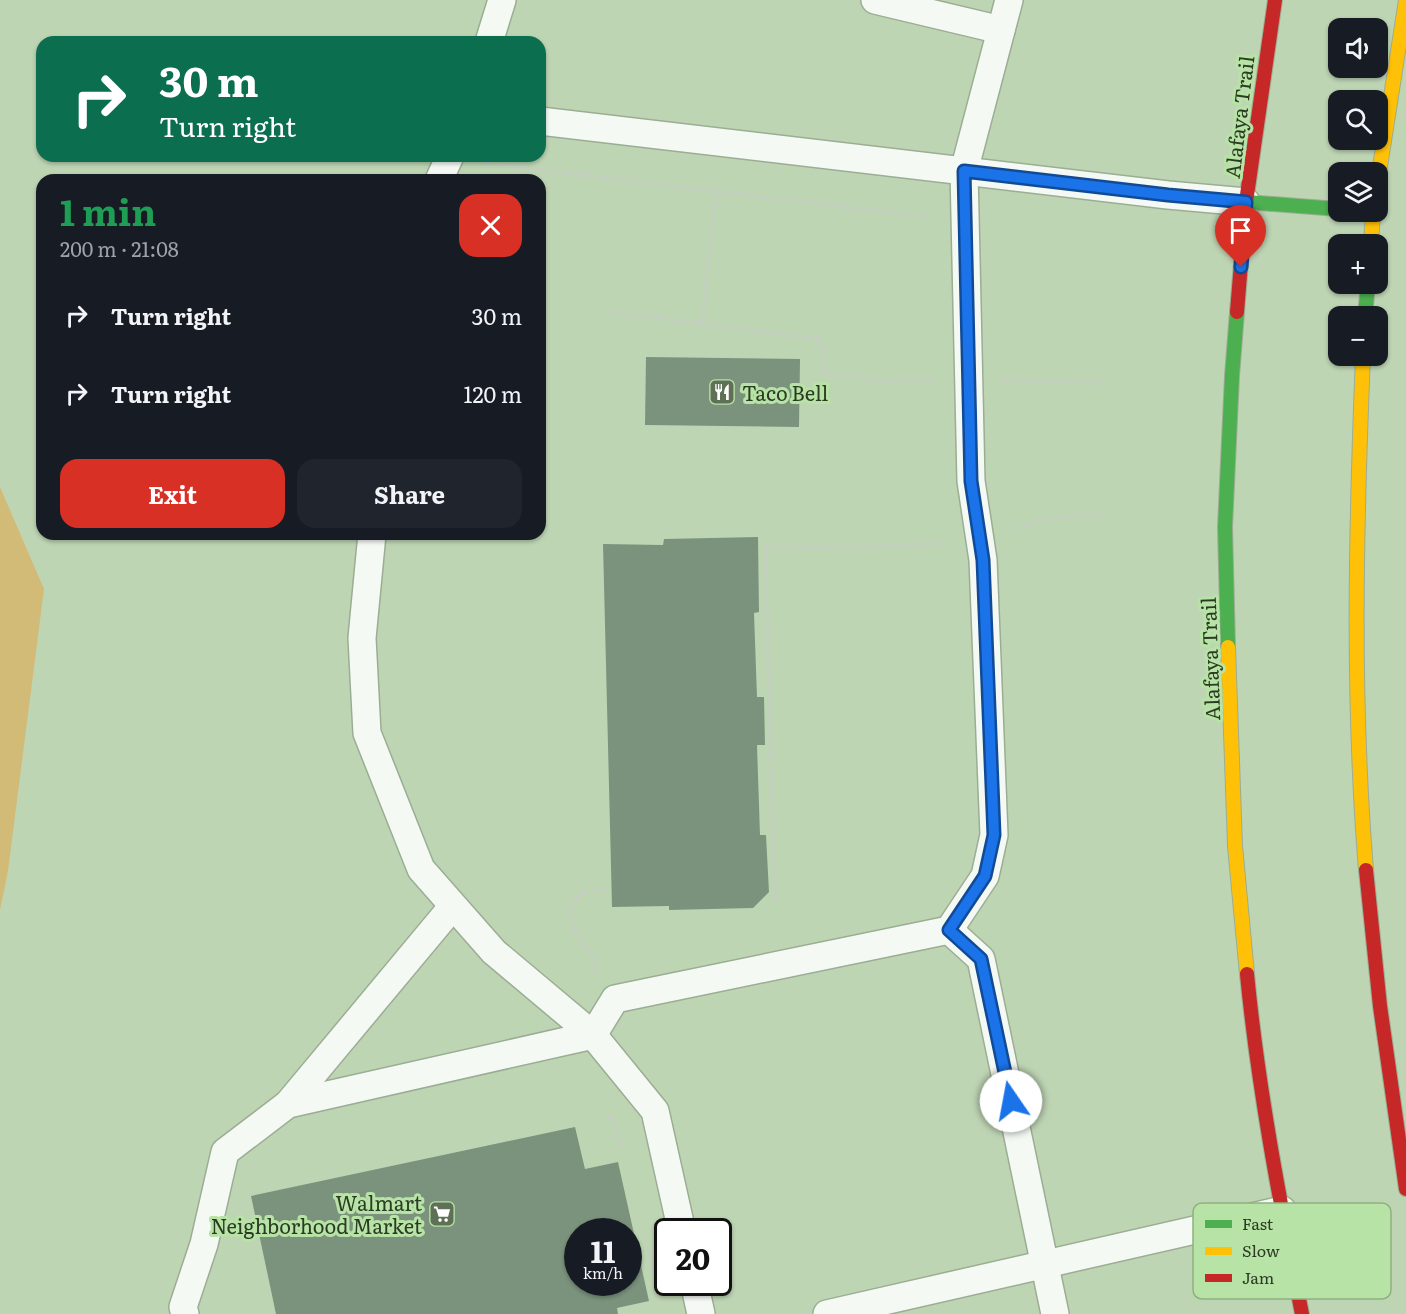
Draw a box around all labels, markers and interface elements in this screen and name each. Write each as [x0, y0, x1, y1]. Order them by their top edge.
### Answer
map controls [1328, 18, 1388, 366]
button: sound [1328, 18, 1388, 78]
text: 30 m [159, 48, 259, 110]
street label: Alafaya Trail [1216, 54, 1260, 180]
icon: right [60, 60, 138, 138]
button: search [1328, 90, 1388, 150]
text: Turn right [159, 105, 296, 145]
button: layers [1328, 162, 1388, 222]
text: 1 min [60, 184, 156, 237]
button: close [459, 194, 522, 257]
pin [1215, 205, 1266, 267]
icon: arrive [1224, 214, 1257, 247]
text: 200 m · 21:08 [60, 233, 179, 263]
button: + [1328, 234, 1388, 294]
icon: right [60, 299, 93, 332]
text: Turn right [111, 299, 231, 332]
text: 30 m [472, 299, 522, 332]
button: − [1328, 306, 1388, 366]
icon: right [60, 377, 93, 410]
text: Turn right [111, 377, 231, 410]
text: 120 m [463, 377, 522, 410]
restaurant icon: Taco Bell [707, 377, 737, 407]
place label: Taco Bell [742, 377, 829, 407]
button: Exit [60, 459, 285, 528]
button: Share [297, 459, 522, 528]
street label: Alafaya Trail [1192, 597, 1226, 721]
position arrow [979, 1069, 1043, 1133]
place label: Walmart Neighborhood Market [211, 1187, 422, 1240]
supermarket icon: Walmart Neighborhood Market [427, 1199, 457, 1229]
legend [1193, 1203, 1391, 1299]
text: Fast [1242, 1211, 1274, 1235]
speed limit sign: 20 [654, 1218, 732, 1296]
text: 11 [591, 1228, 615, 1272]
text: Slow [1242, 1238, 1280, 1262]
text: km/h [583, 1261, 623, 1284]
text: Jam [1242, 1265, 1275, 1289]

